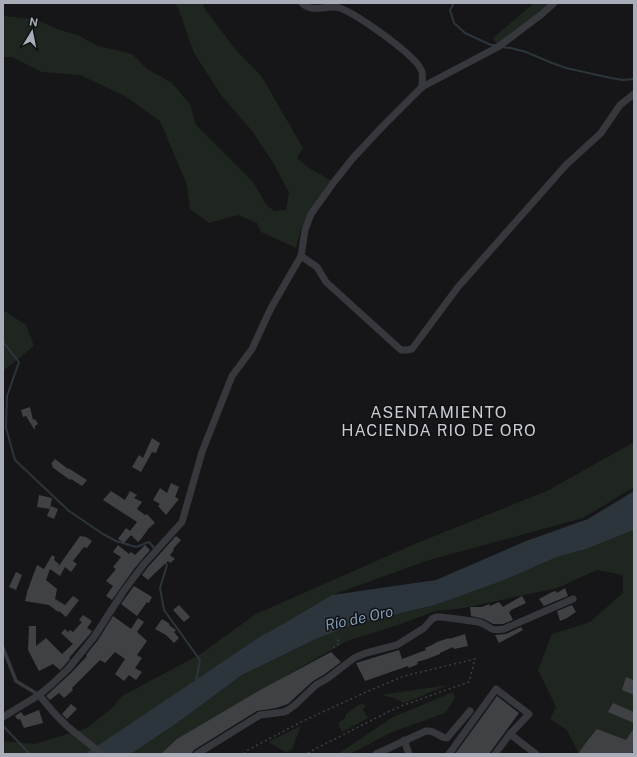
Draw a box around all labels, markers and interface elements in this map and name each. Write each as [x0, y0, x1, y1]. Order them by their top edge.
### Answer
north arrow [12, 12, 52, 52]
text: N [28, 15, 39, 29]
district label: ASENTAMIENTO HACIENDA RIO DE ORO [341, 403, 537, 440]
water label: Río de Oro [323, 602, 395, 634]

